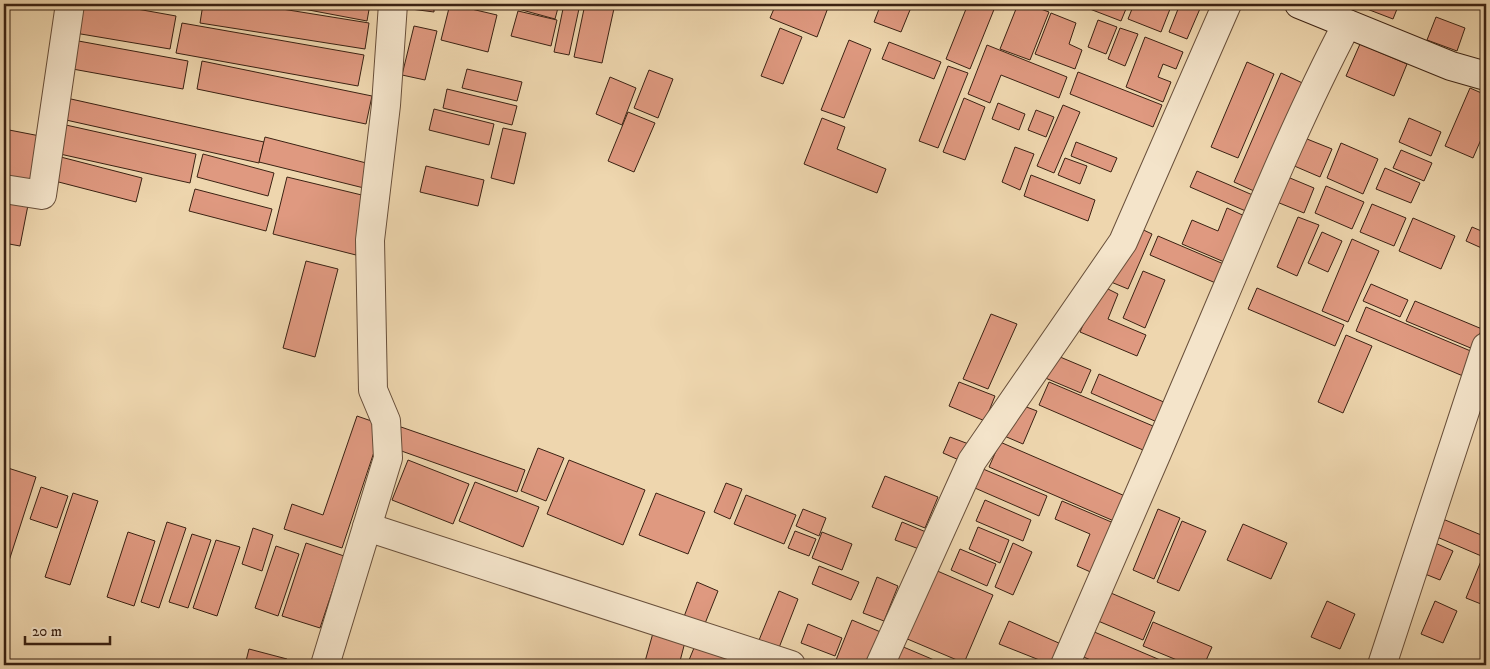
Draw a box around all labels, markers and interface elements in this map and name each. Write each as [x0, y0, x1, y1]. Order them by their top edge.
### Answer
scale bar [25, 614, 110, 646]
text: 20 m [32, 622, 62, 641]

